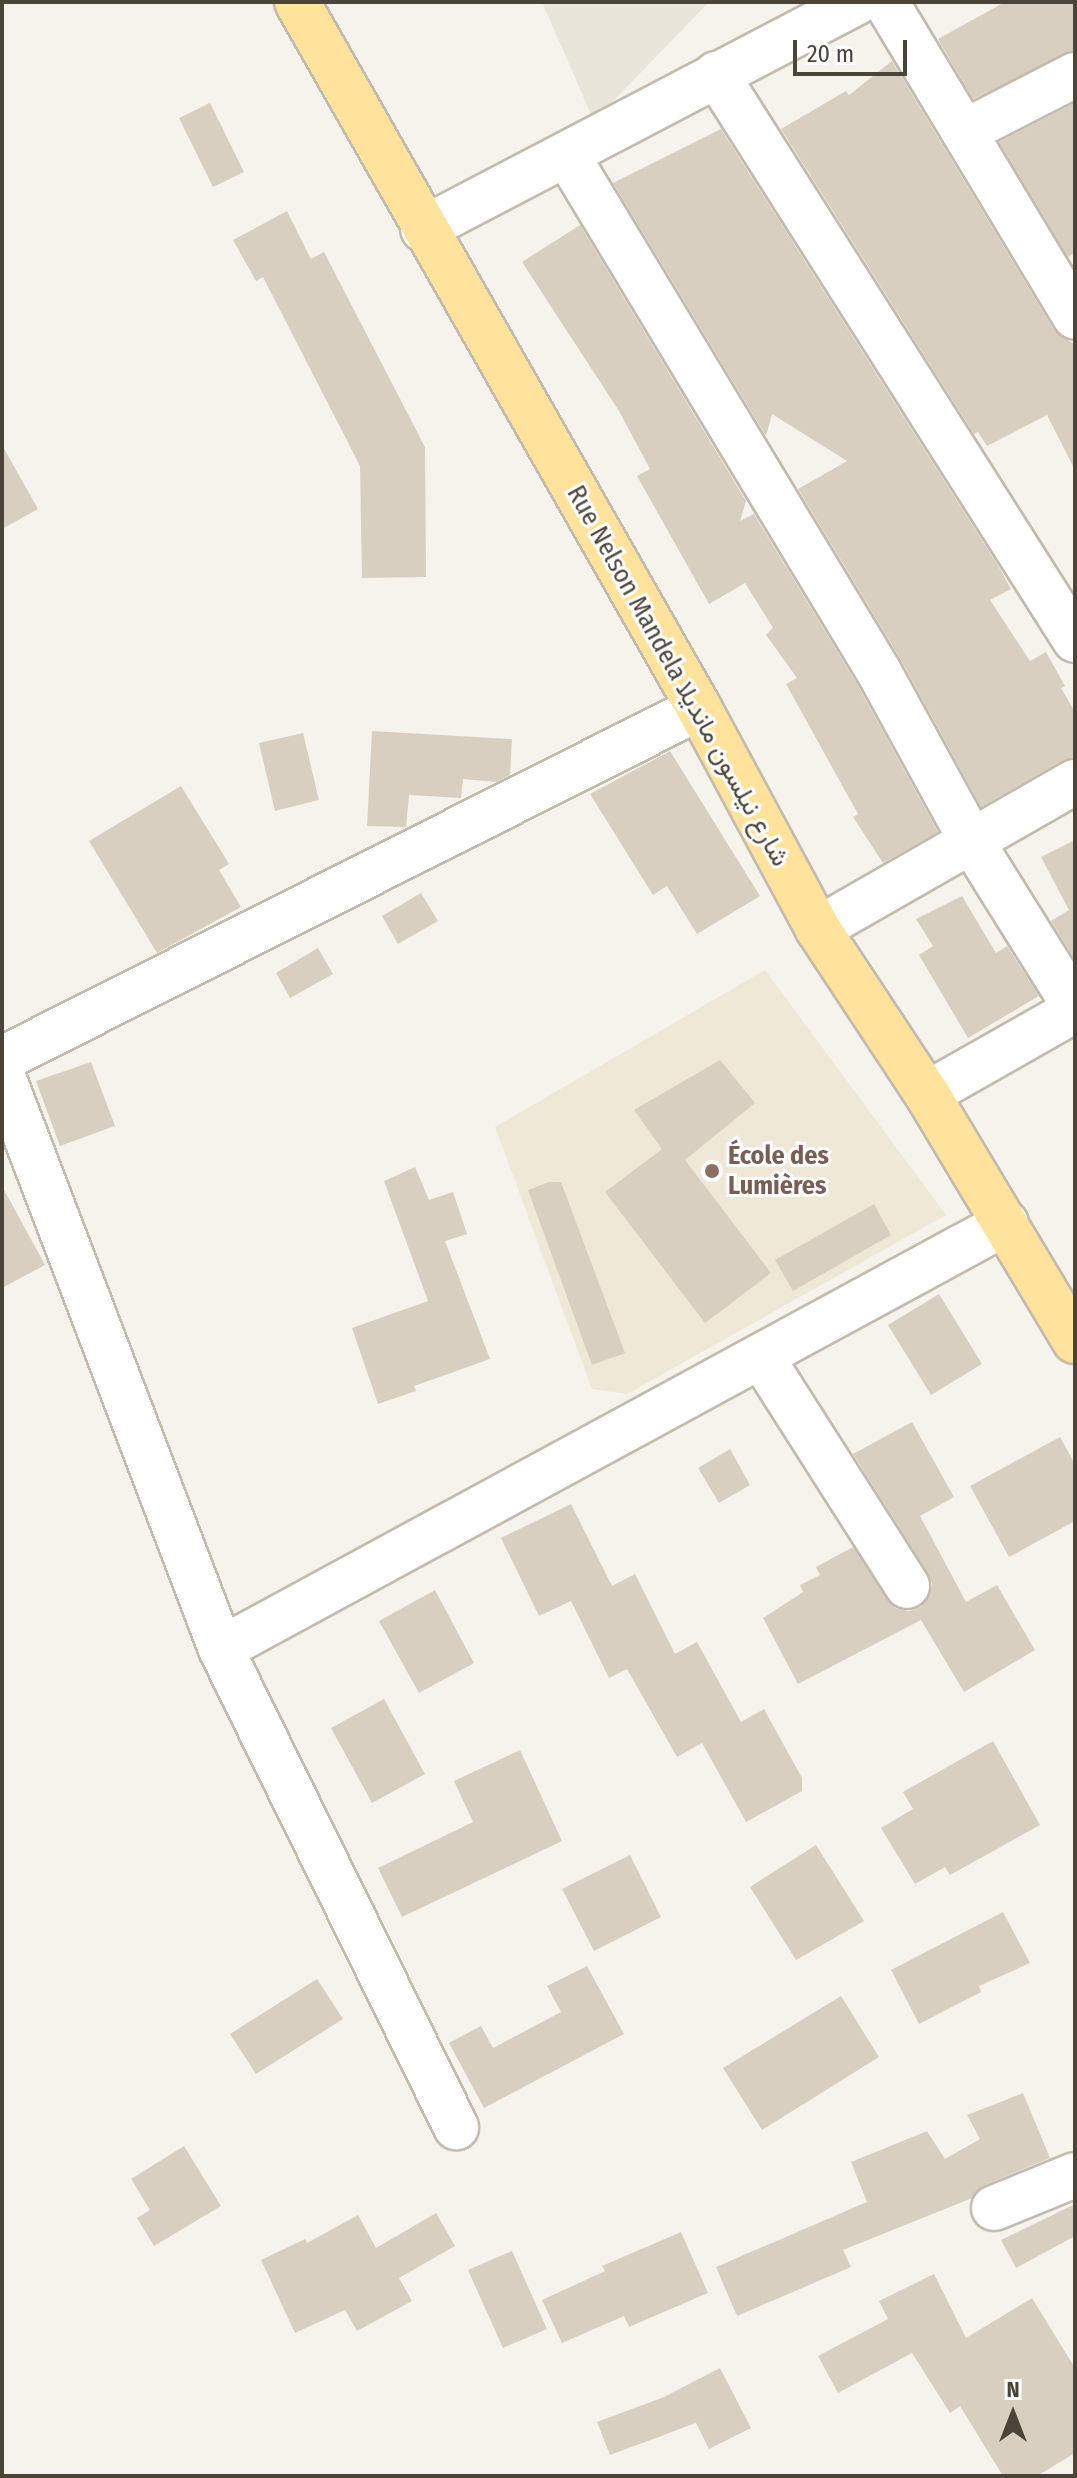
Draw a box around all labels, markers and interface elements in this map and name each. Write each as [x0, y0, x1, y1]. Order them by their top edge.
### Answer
scale bar [797, 24, 911, 74]
text: 20 m [807, 40, 854, 68]
street label: Rue Nelson Mandela شارع نيلسون مانديلا [560, 480, 796, 872]
place label: École des Lumières [728, 1140, 829, 1202]
marker: École des Lumières [703, 1162, 721, 1180]
north arrow [973, 2374, 1053, 2454]
text: N [1006, 2376, 1020, 2403]

